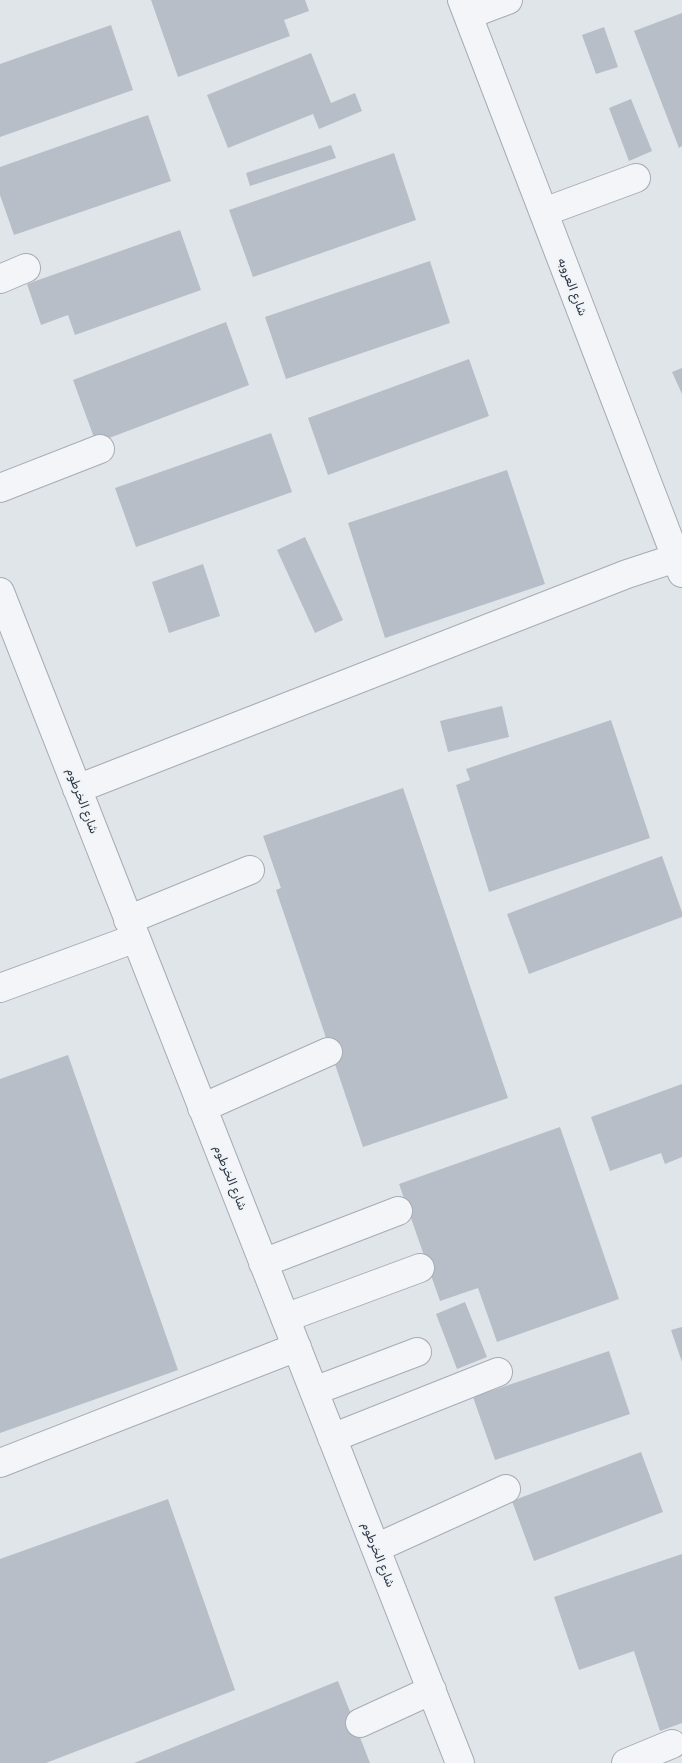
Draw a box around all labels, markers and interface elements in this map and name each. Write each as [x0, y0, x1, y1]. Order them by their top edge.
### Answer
street label: شارع العروبه [554, 256, 590, 318]
street label: شارع الخرطوم [63, 766, 101, 836]
street label: شارع الخرطوم [210, 1143, 250, 1213]
street label: شارع الخرطوم [358, 1520, 398, 1590]

